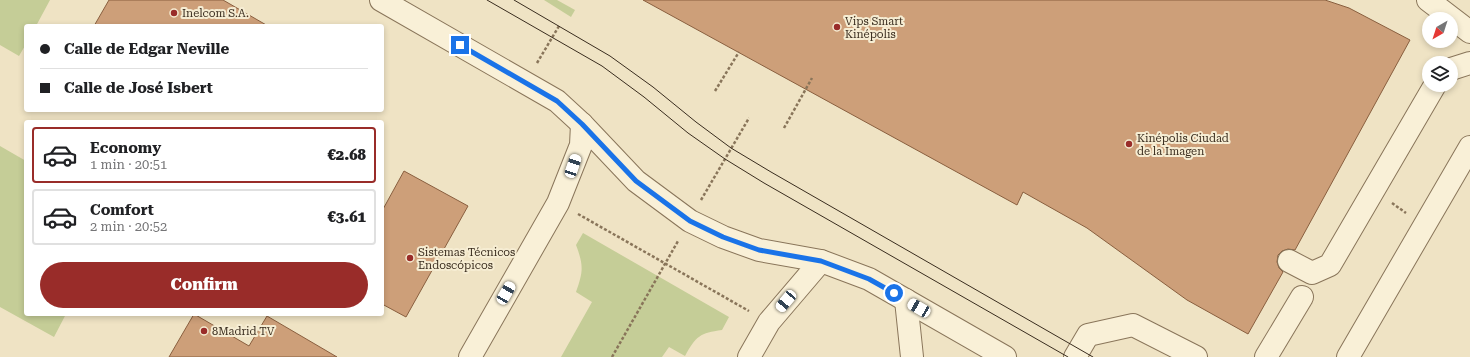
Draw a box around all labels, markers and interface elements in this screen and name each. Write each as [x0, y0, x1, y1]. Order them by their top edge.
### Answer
place label: Inelcom S.A. [182, 7, 249, 20]
marker: Inelcom S.A. [169, 8, 179, 18]
north arrow [1422, 12, 1458, 48]
map controls [1422, 12, 1458, 92]
place label: Vips Smart Kinépolis [845, 15, 903, 41]
marker: Vips Smart Kinépolis [832, 22, 842, 32]
route end [451, 36, 469, 54]
text: Calle de Edgar Neville [64, 40, 229, 58]
button: layers [1422, 56, 1458, 92]
text: Calle de José Isbert [64, 79, 213, 97]
place label: Kinépolis Ciudad de la Imagen [1137, 132, 1229, 158]
icon: car [42, 137, 78, 173]
text: Economy [90, 139, 161, 157]
marker: Kinépolis Ciudad de la Imagen [1124, 139, 1134, 149]
text: €2.68 [327, 146, 366, 164]
car [563, 153, 583, 179]
text: 1 min · 20:51 [90, 157, 167, 172]
icon: car [42, 199, 78, 235]
text: Comfort [90, 201, 154, 219]
text: €3.61 [327, 208, 366, 226]
text: 2 min · 20:52 [90, 219, 167, 234]
place label: Sistemas Técnicos Endoscópicos [418, 246, 515, 272]
marker: Sistemas Técnicos Endoscópicos [405, 253, 415, 263]
button: Confirm [40, 262, 368, 308]
car [495, 280, 517, 306]
route start [885, 284, 903, 302]
car [774, 288, 798, 314]
car [906, 297, 932, 319]
place label: 8Madrid TV [212, 325, 275, 338]
marker: 8Madrid TV [199, 326, 209, 336]

